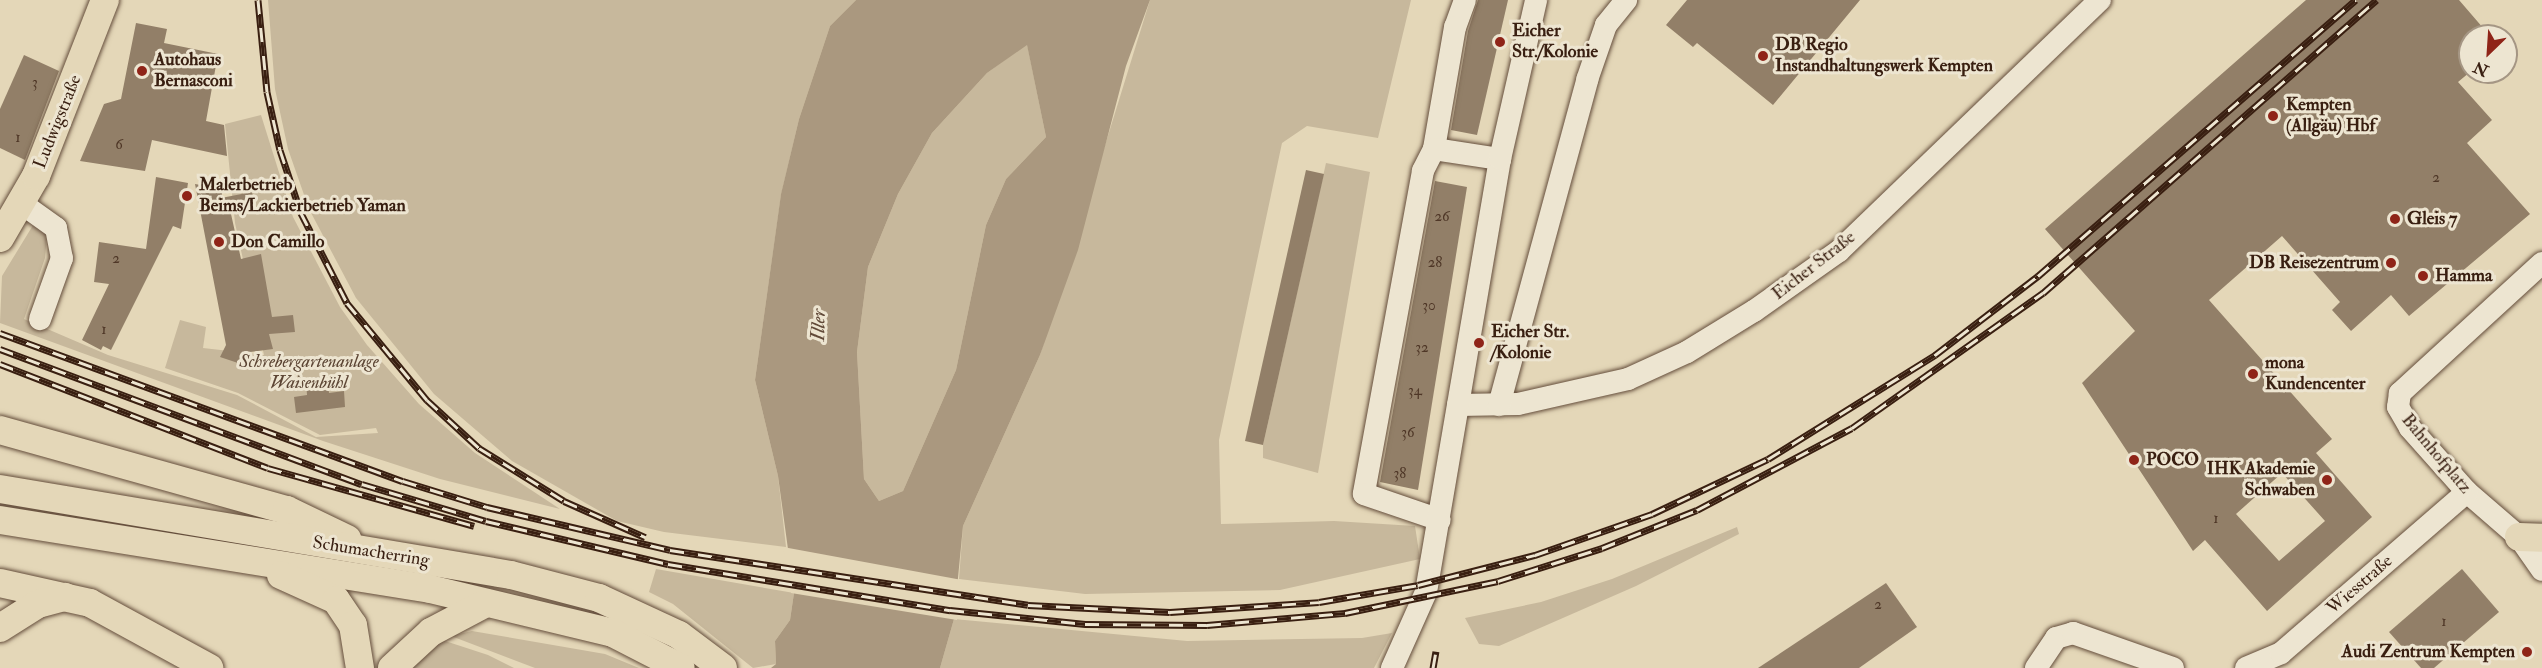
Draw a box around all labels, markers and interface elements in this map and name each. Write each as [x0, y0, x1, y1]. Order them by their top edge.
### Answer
place label: Eicher Str./Kolonie [1512, 21, 1598, 63]
north arrow [2458, 24, 2518, 84]
marker: Eicher Str./Kolonie [1493, 35, 1507, 49]
place label: DB Regio Instandhaltungswerk Kempten [1775, 35, 1993, 78]
marker: DB Regio Instandhaltungswerk Kempten [1756, 49, 1770, 63]
place label: Autohaus Bernasconi [154, 50, 233, 92]
text: N [2471, 56, 2492, 81]
marker: Autohaus Bernasconi [135, 64, 149, 78]
street label: Ludwigstraße [29, 72, 87, 172]
house number: 3 [32, 74, 38, 92]
place label: Kempten (Allgäu) Hbf [2286, 95, 2375, 138]
marker: Kempten (Allgäu) Hbf [2264, 107, 2282, 125]
house number: 1 [15, 129, 21, 147]
house number: 6 [115, 136, 123, 154]
house number: 2 [2432, 169, 2440, 187]
place label: Malerbetrieb Beims/Lackierbetrieb Yaman [199, 175, 406, 218]
marker: Malerbetrieb Beims/Lackierbetrieb Yaman [180, 189, 194, 203]
house number: 26 [1434, 208, 1450, 226]
place label: Gleis 7 [2407, 208, 2457, 230]
marker: Gleis 7 [2388, 212, 2402, 226]
street label: Eicher Straße [1768, 227, 1860, 305]
place label: Don Camillo [231, 231, 324, 253]
marker: Don Camillo [212, 235, 226, 249]
house number: 2 [112, 250, 120, 268]
place label: DB Reisezentrum [2249, 252, 2379, 274]
house number: 28 [1428, 254, 1442, 272]
marker: DB Reisezentrum [2384, 256, 2398, 270]
place label: Hamma [2435, 265, 2492, 287]
marker: Hamma [2416, 269, 2430, 283]
house number: 30 [1422, 297, 1436, 315]
water label: Iller [805, 309, 831, 341]
house number: 1 [101, 321, 107, 339]
place label: Eicher Str. /Kolonie [1491, 322, 1569, 364]
marker: Eicher Str. /Kolonie [1472, 336, 1486, 350]
house number: 32 [1415, 339, 1429, 357]
park label: Schrebergartenanlage Waisenbühl [239, 352, 379, 394]
place label: mona Kundencenter [2265, 353, 2365, 395]
marker: mona Kundencenter [2246, 367, 2260, 381]
house number: 34 [1408, 382, 1422, 400]
street label: Bahnhofplatz [2396, 410, 2476, 498]
house number: 36 [1401, 424, 1415, 442]
place label: POCO [2146, 449, 2199, 471]
marker: POCO [2127, 453, 2141, 467]
place label: IHK Akademie Schwaben [2207, 459, 2315, 502]
house number: 38 [1394, 465, 1406, 483]
marker: IHK Akademie Schwaben [2320, 473, 2334, 487]
house number: 1 [2213, 510, 2219, 528]
street label: Schumacherring [311, 532, 431, 572]
street label: Wiesstraße [2323, 551, 2397, 619]
house number: 2 [1874, 596, 1882, 614]
house number: 1 [2441, 613, 2447, 631]
place label: Audi Zentrum Kempten [2342, 641, 2515, 663]
marker: Audi Zentrum Kempten [2520, 645, 2534, 659]

